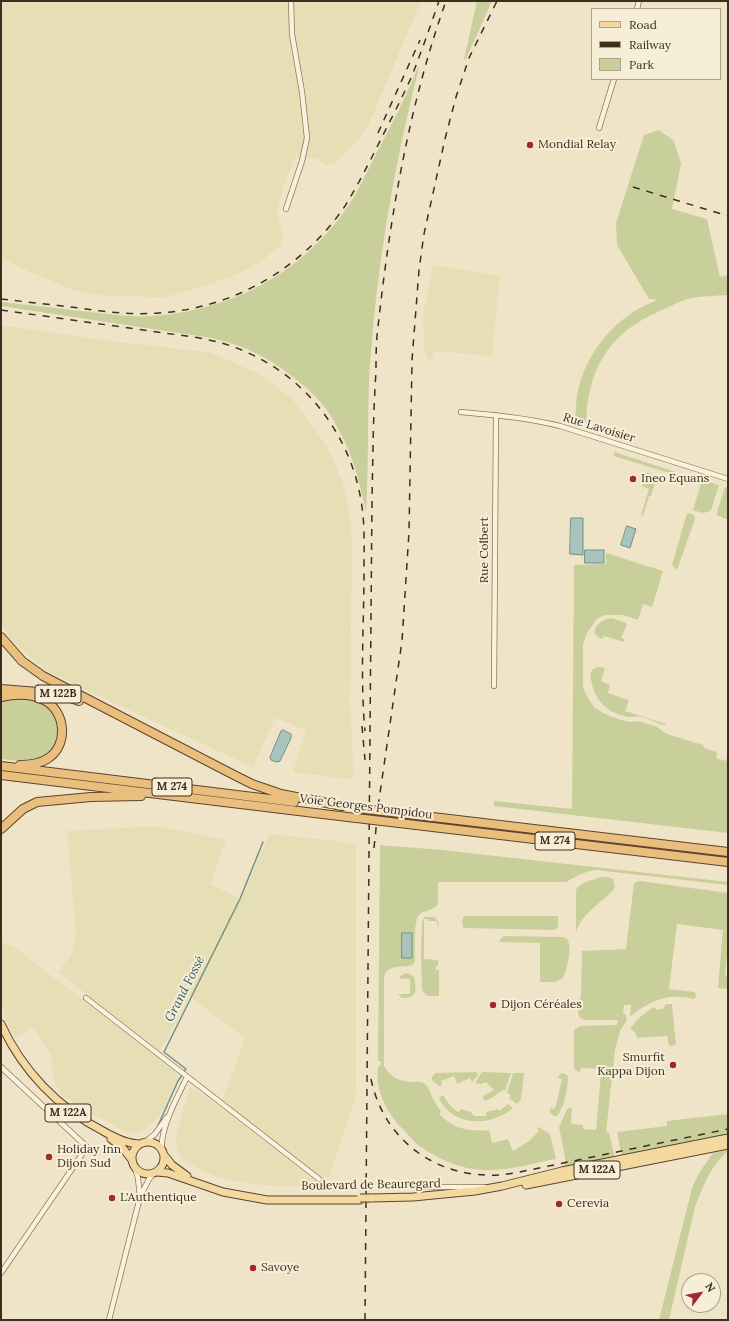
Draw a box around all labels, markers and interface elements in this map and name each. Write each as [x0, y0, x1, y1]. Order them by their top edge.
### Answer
legend [591, 8, 721, 80]
text: Road [629, 17, 657, 32]
text: Railway [629, 37, 671, 52]
text: Park [629, 57, 654, 72]
place label: Mondial Relay [538, 138, 616, 152]
marker: Mondial Relay [525, 140, 535, 150]
street label: Rue Lavoisier [561, 410, 637, 446]
place label: Ineo Equans [641, 472, 709, 486]
marker: Ineo Equans [628, 474, 638, 484]
street label: Rue Colbert [478, 517, 492, 583]
road number: M 122B [35, 685, 81, 703]
road number: M 274 [152, 778, 192, 796]
street label: Voie Georges Pompidou [299, 792, 433, 822]
road number: M 274 [535, 832, 575, 850]
water label: Grand Fossé [162, 953, 208, 1025]
place label: Dijon Céréales [501, 998, 582, 1012]
marker: Dijon Céréales [488, 1000, 498, 1010]
place label: Smurfit Kappa Dijon [597, 1051, 665, 1079]
marker: Smurfit Kappa Dijon [668, 1060, 678, 1070]
road number: M 122A [45, 1104, 91, 1122]
place label: Holiday Inn Dijon Sud [57, 1143, 121, 1171]
marker: Holiday Inn Dijon Sud [44, 1152, 54, 1162]
road number: M 122A [574, 1161, 620, 1179]
street label: Boulevard de Beauregard [301, 1177, 441, 1193]
place label: L'Authentique [120, 1191, 197, 1205]
marker: L'Authentique [107, 1193, 117, 1203]
place label: Cerevia [567, 1197, 609, 1211]
marker: Cerevia [554, 1199, 564, 1209]
place label: Savoye [261, 1261, 299, 1275]
marker: Savoye [248, 1263, 258, 1273]
north arrow [681, 1273, 721, 1313]
text: N [702, 1280, 719, 1294]

